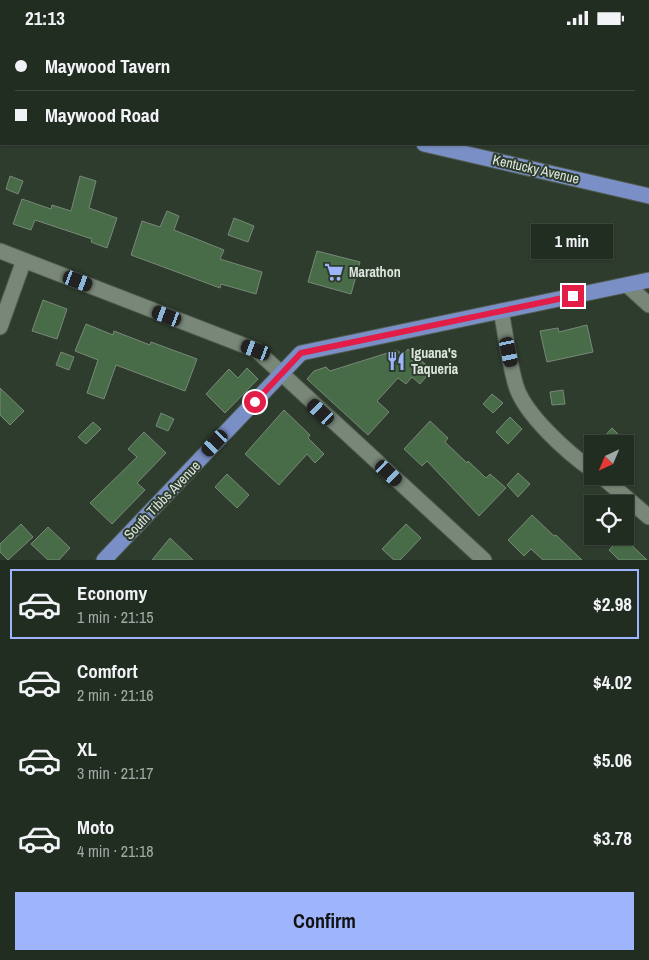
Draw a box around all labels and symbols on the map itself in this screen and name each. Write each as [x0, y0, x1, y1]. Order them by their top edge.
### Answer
street label: Kentucky Avenue [491, 150, 581, 188]
callout: 1 min [532, 223, 614, 259]
supermarket icon: Marathon [323, 261, 345, 283]
place label: Marathon [349, 263, 401, 281]
car [61, 269, 94, 293]
route end [562, 285, 584, 307]
car [150, 304, 183, 328]
car [498, 336, 519, 368]
car [239, 338, 272, 362]
place label: Iguana's Taqueria [411, 344, 459, 378]
restaurant icon: Iguana's Taqueria [385, 350, 407, 372]
route start [244, 391, 266, 413]
car [304, 396, 337, 428]
car [199, 427, 230, 459]
north arrow [584, 435, 634, 485]
street label: South Tibbs Avenue [120, 457, 204, 543]
car [372, 457, 405, 489]

